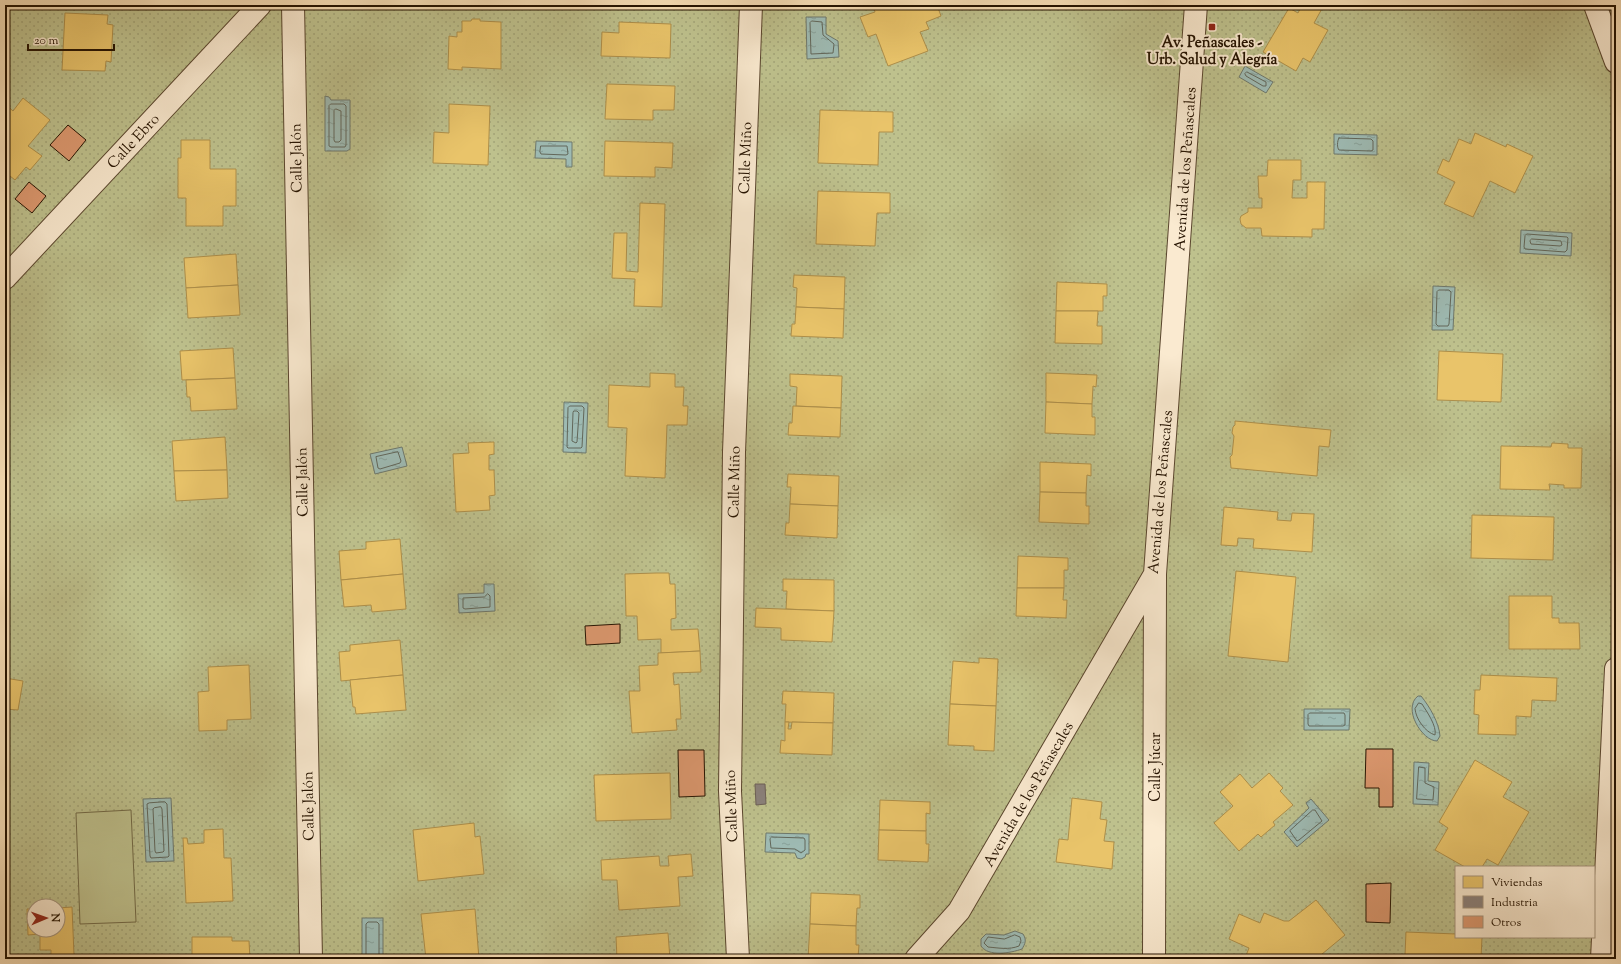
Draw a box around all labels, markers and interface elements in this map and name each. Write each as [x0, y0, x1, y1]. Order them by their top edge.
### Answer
marker: Av. Peñascales - Urb. Salud y Alegría [1207, 22, 1217, 32]
scale bar [28, 26, 114, 52]
text: 20 m [34, 32, 59, 50]
place label: Av. Peñascales - Urb. Salud y Alegría [1147, 33, 1277, 71]
street label: Avenida de los Peñascales [1170, 86, 1203, 252]
street label: Calle Ebro [103, 110, 165, 174]
street label: Calle Miño [735, 122, 758, 194]
street label: Calle Jalón [286, 123, 309, 193]
street label: Avenida de los Peñascales [1144, 409, 1179, 575]
street label: Calle Miño [724, 446, 747, 518]
street label: Calle Jalón [292, 447, 315, 517]
street label: Avenida de los Peñascales [979, 718, 1080, 871]
street label: Calle Júcar [1146, 732, 1167, 802]
street label: Calle Miño [721, 770, 744, 842]
street label: Calle Jalón [298, 771, 321, 841]
legend [1455, 866, 1595, 938]
text: Viviendas [1491, 874, 1543, 892]
text: Industria [1491, 894, 1538, 912]
north arrow [26, 898, 66, 938]
text: N [47, 912, 63, 923]
text: Otros [1491, 914, 1521, 932]

